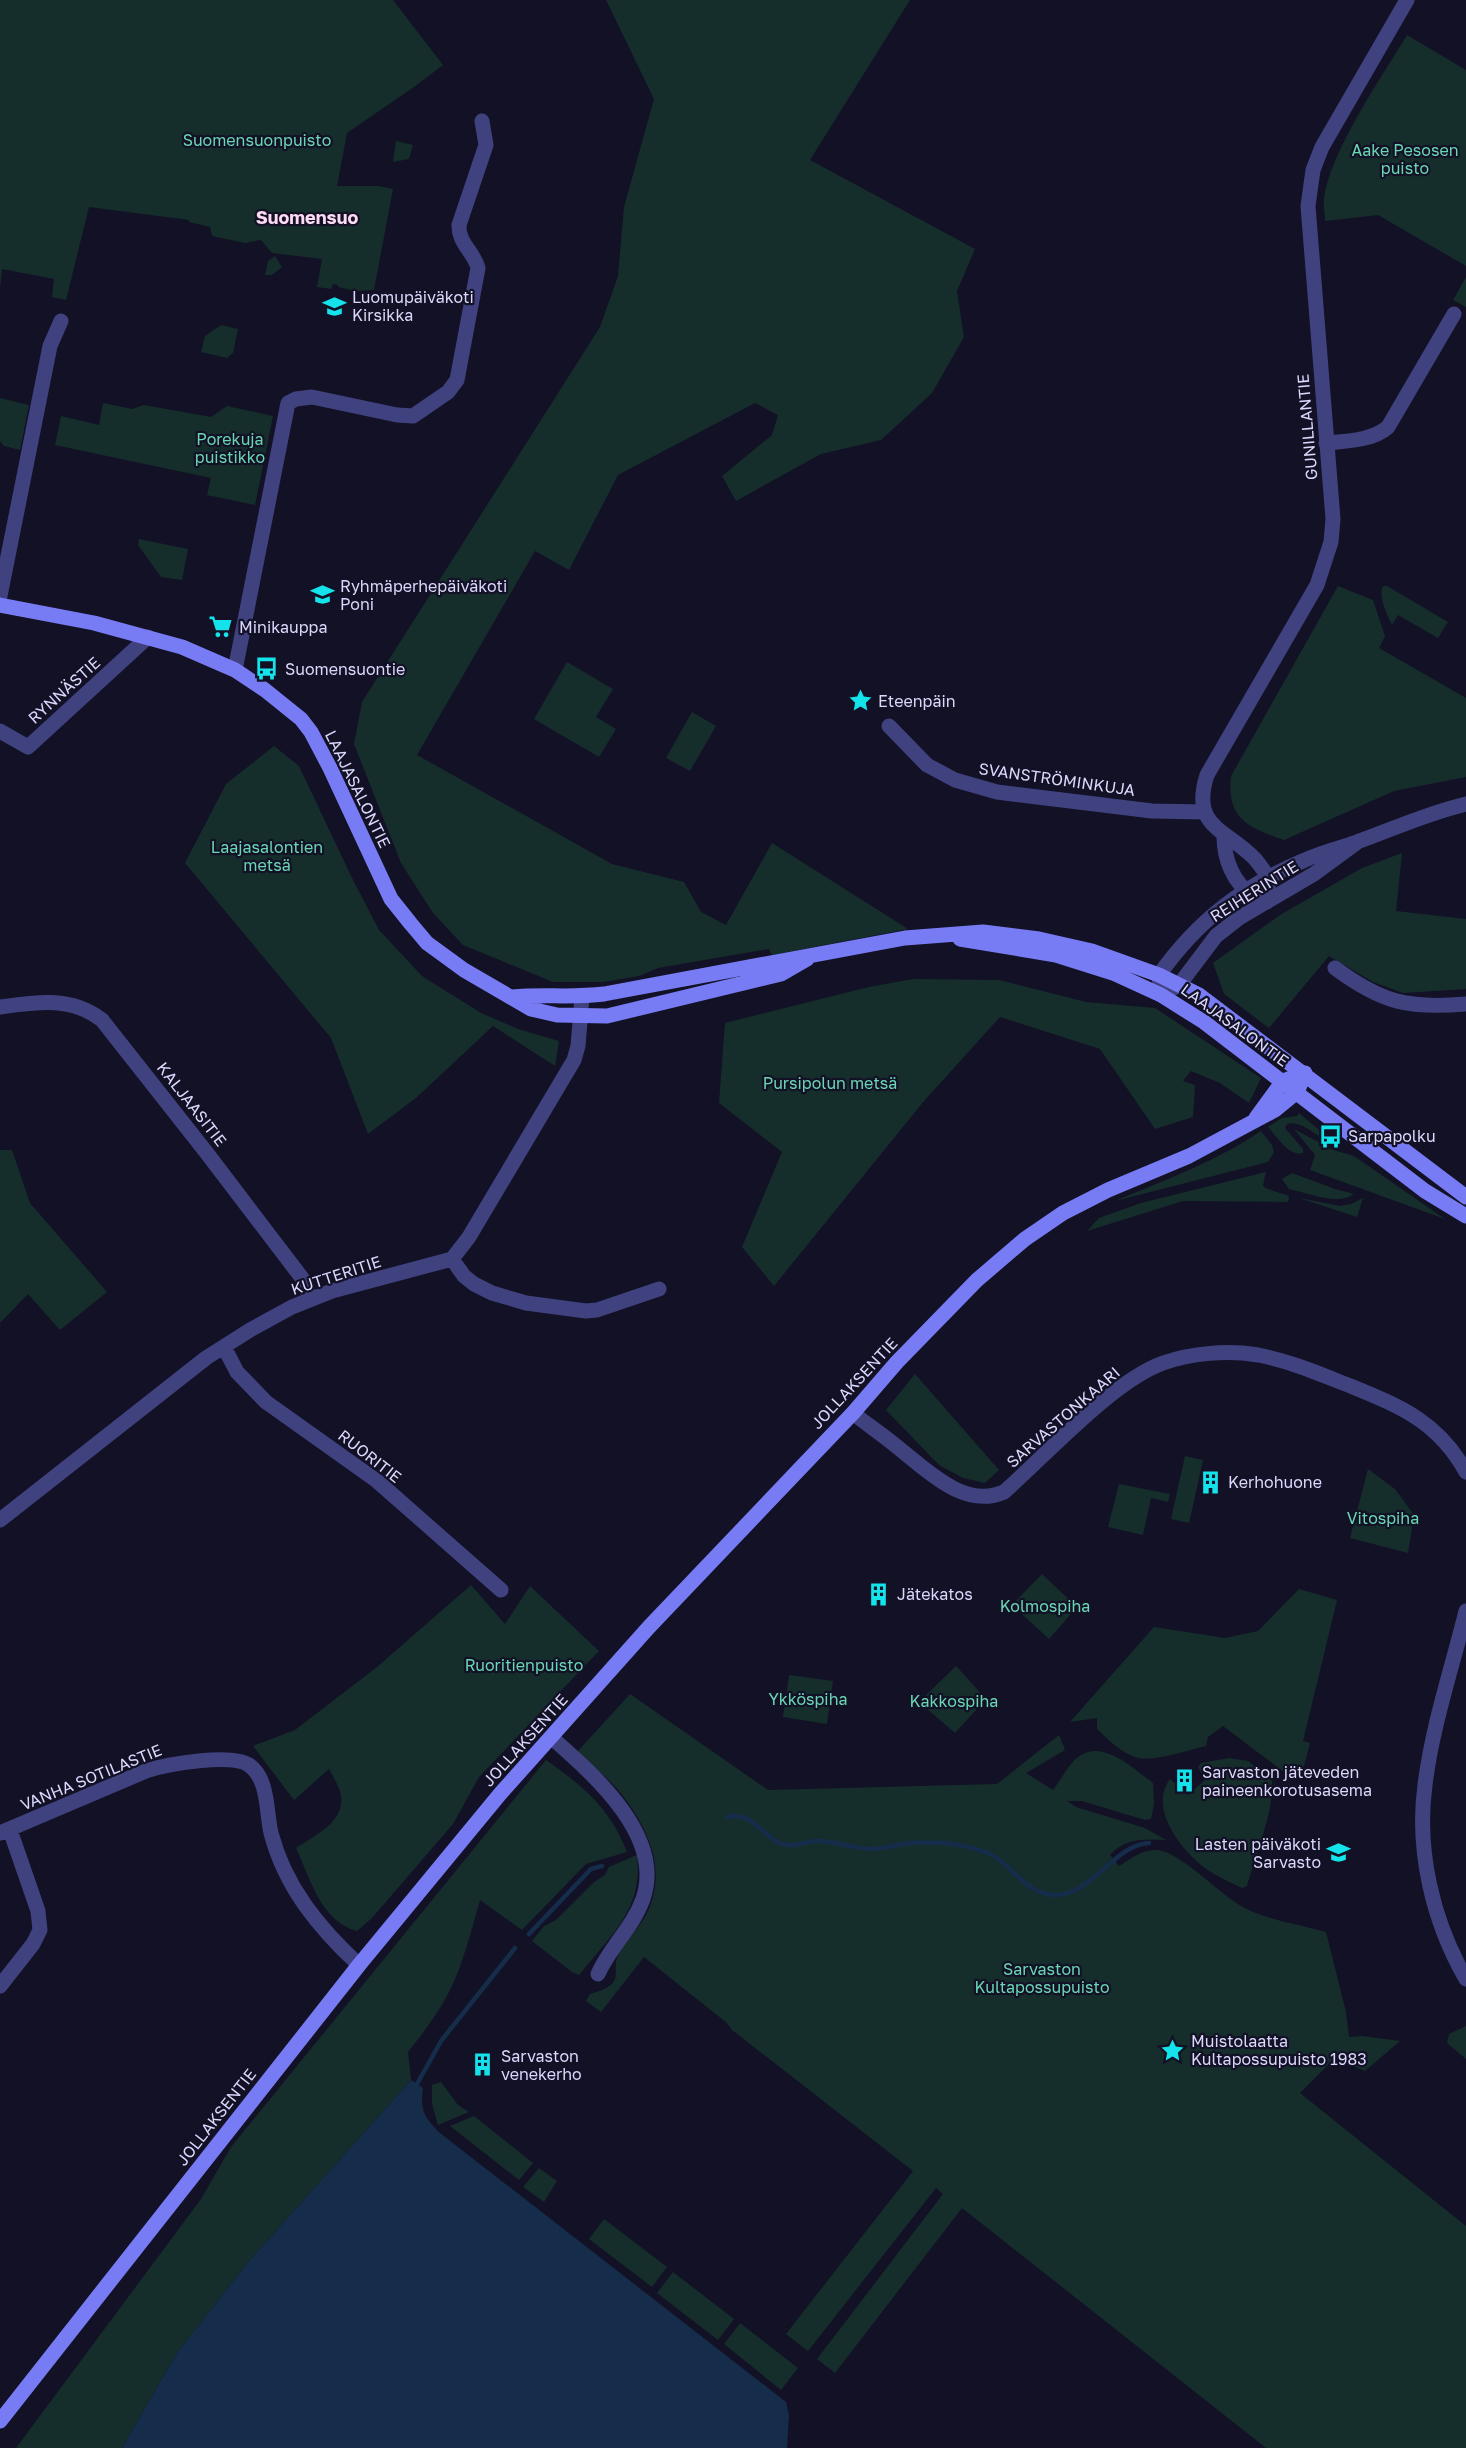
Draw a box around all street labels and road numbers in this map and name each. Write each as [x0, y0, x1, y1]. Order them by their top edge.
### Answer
street label: GUNILLANTIE [1292, 373, 1322, 481]
street label: RYNNÄSTIE [24, 652, 104, 728]
street label: LAAJASALONTIE [321, 727, 395, 851]
street label: SVANSTRÖMINKUJA [978, 758, 1137, 800]
street label: REIHERINTIE [1206, 856, 1302, 926]
street label: LAAJASALONTIE [1177, 979, 1293, 1071]
street label: KALJAASITIE [153, 1058, 231, 1150]
street label: KUTTERITIE [288, 1251, 384, 1299]
street label: JOLLAKSENTIE [807, 1333, 901, 1433]
street label: SARVASTONKAARI [1002, 1362, 1124, 1472]
street label: RUORITIE [334, 1425, 406, 1487]
street label: JOLLAKSENTIE [478, 1690, 572, 1790]
street label: VANHA SOTILASTIE [17, 1740, 165, 1814]
street label: JOLLAKSENTIE [172, 2064, 260, 2170]

